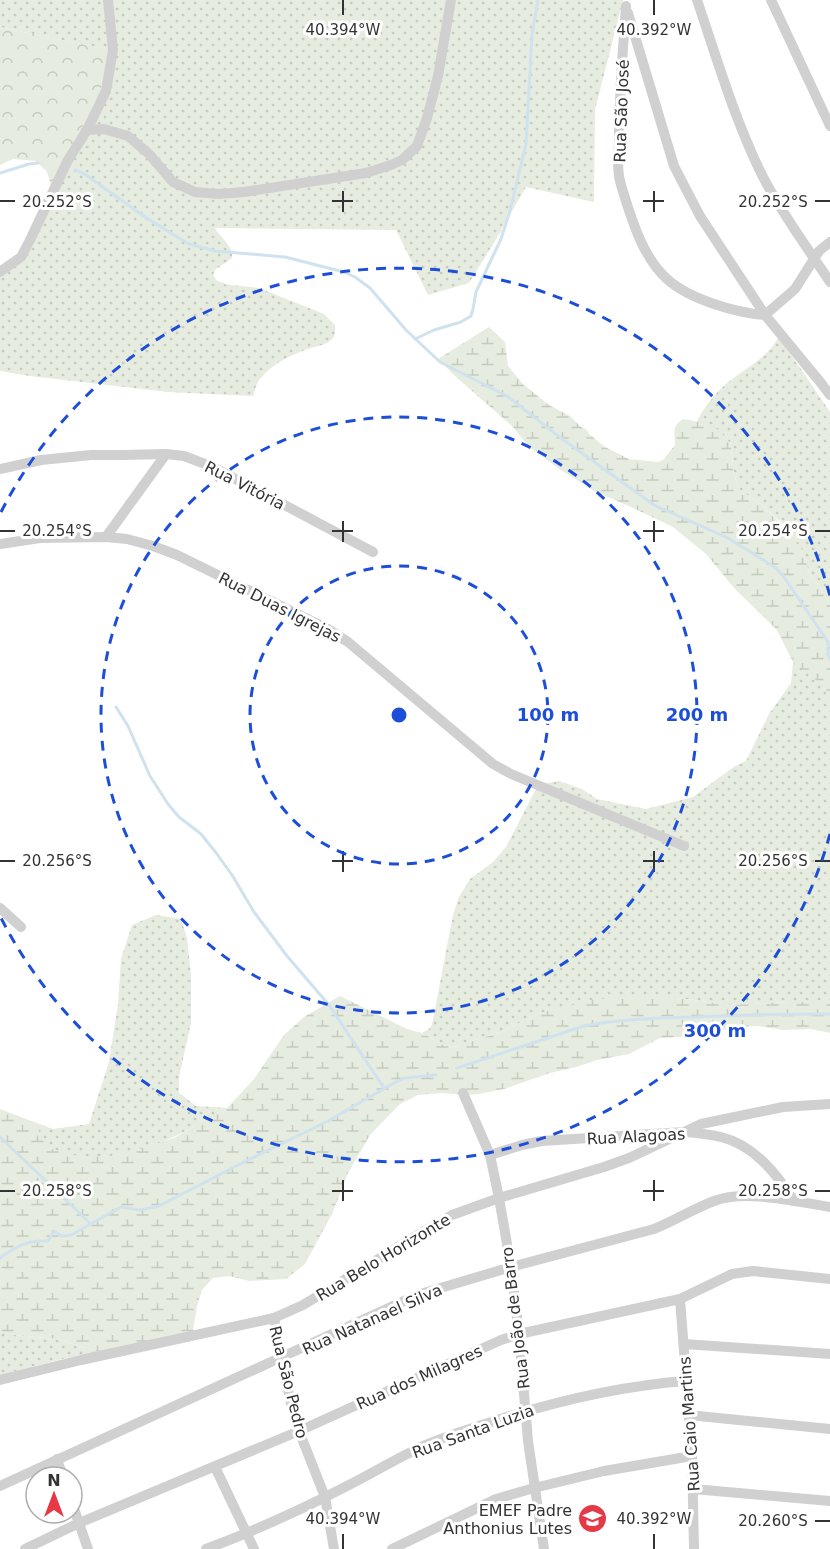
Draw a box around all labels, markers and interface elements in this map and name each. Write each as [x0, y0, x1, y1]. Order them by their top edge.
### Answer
text: 40.394°W [306, 21, 381, 39]
text: 40.392°W [617, 21, 692, 39]
street label: Rua São José [610, 59, 633, 163]
text: 20.252°S [22, 193, 92, 211]
text: 20.252°S [738, 193, 808, 211]
street label: Rua Vitória [202, 457, 288, 514]
text: 20.254°S [22, 522, 92, 540]
text: 20.254°S [738, 522, 808, 540]
street label: Rua Duas Igrejas [215, 568, 344, 646]
text: 100 m [517, 704, 579, 725]
text: 200 m [666, 704, 728, 725]
centre of rings [389, 705, 409, 725]
text: 20.256°S [22, 852, 92, 870]
text: 20.256°S [738, 852, 808, 870]
text: 300 m [684, 1020, 746, 1041]
street label: Rua Alagoas [586, 1124, 686, 1149]
text: 20.258°S [22, 1182, 92, 1200]
text: 20.258°S [738, 1182, 808, 1200]
street label: Rua Belo Horizonte [313, 1210, 454, 1305]
street label: Rua João de Barro [497, 1246, 534, 1390]
street label: Rua Natanael Silva [299, 1280, 445, 1359]
street label: Rua São Pedro [265, 1324, 312, 1440]
street label: Rua dos Milagres [353, 1341, 485, 1414]
street label: Rua Caio Martins [675, 1356, 704, 1492]
street label: Rua Santa Luzia [410, 1401, 537, 1462]
north arrow [24, 1465, 84, 1525]
text: N [47, 1471, 61, 1490]
place label: EMEF Padre Anthonius Lutes [443, 1501, 572, 1538]
school or university icon: EMEF Padre Anthonius Lutes [577, 1503, 609, 1535]
text: 40.394°W [306, 1510, 381, 1528]
text: 40.392°W [617, 1510, 692, 1528]
text: 20.260°S [738, 1512, 808, 1530]

